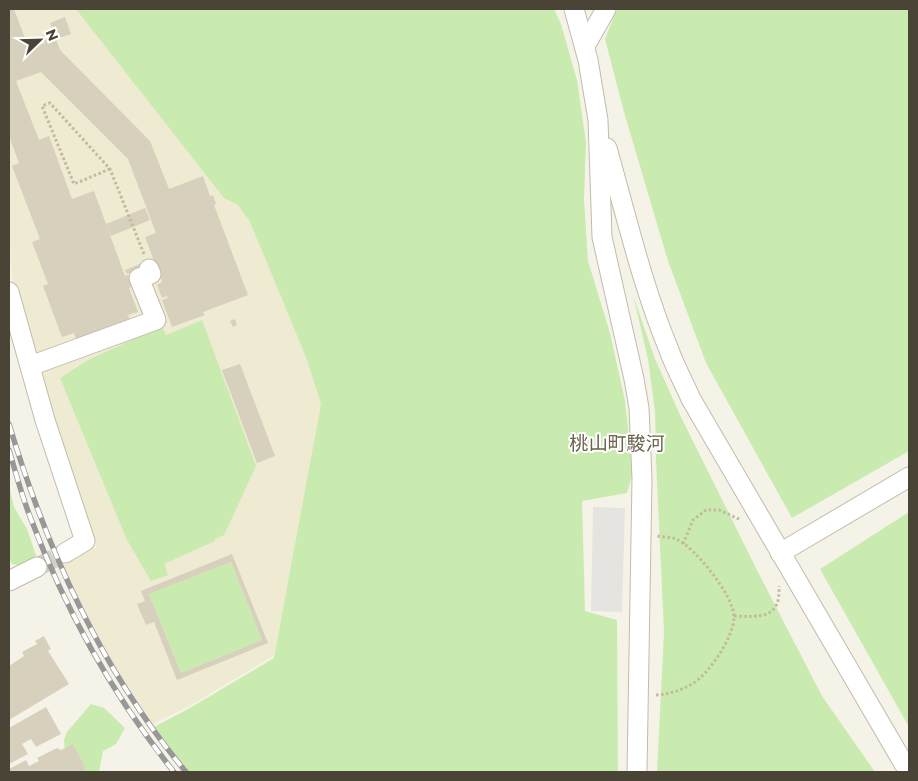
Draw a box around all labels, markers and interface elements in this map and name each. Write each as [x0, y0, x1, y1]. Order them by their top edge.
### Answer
north arrow [15, 15, 65, 65]
text: N [41, 26, 62, 44]
district label: 桃山町駿河 [569, 432, 665, 455]

